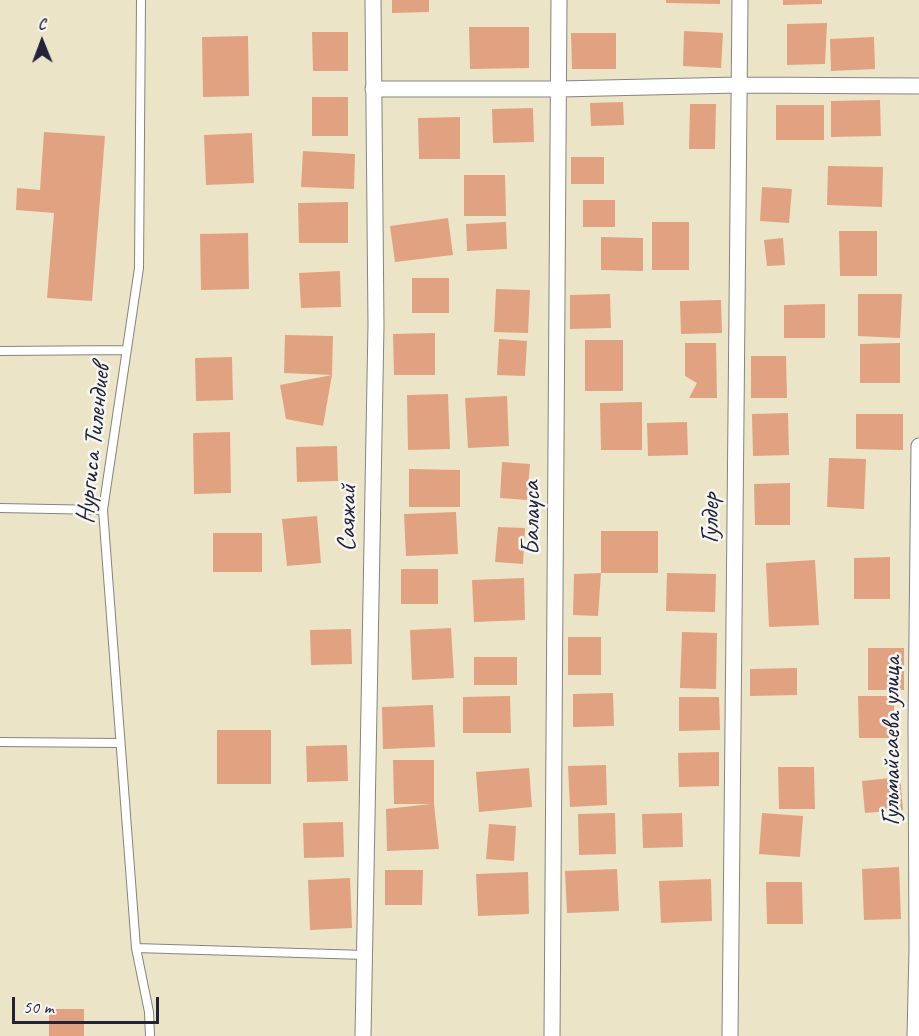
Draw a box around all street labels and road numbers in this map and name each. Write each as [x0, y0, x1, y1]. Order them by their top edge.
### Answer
street label: Нургиса Тилендиев [70, 363, 118, 525]
street label: Балауса [516, 481, 548, 555]
street label: Саяжай [332, 484, 364, 552]
street label: Гулдер [695, 492, 727, 544]
street label: Гульмайсаева улица [876, 656, 908, 826]

